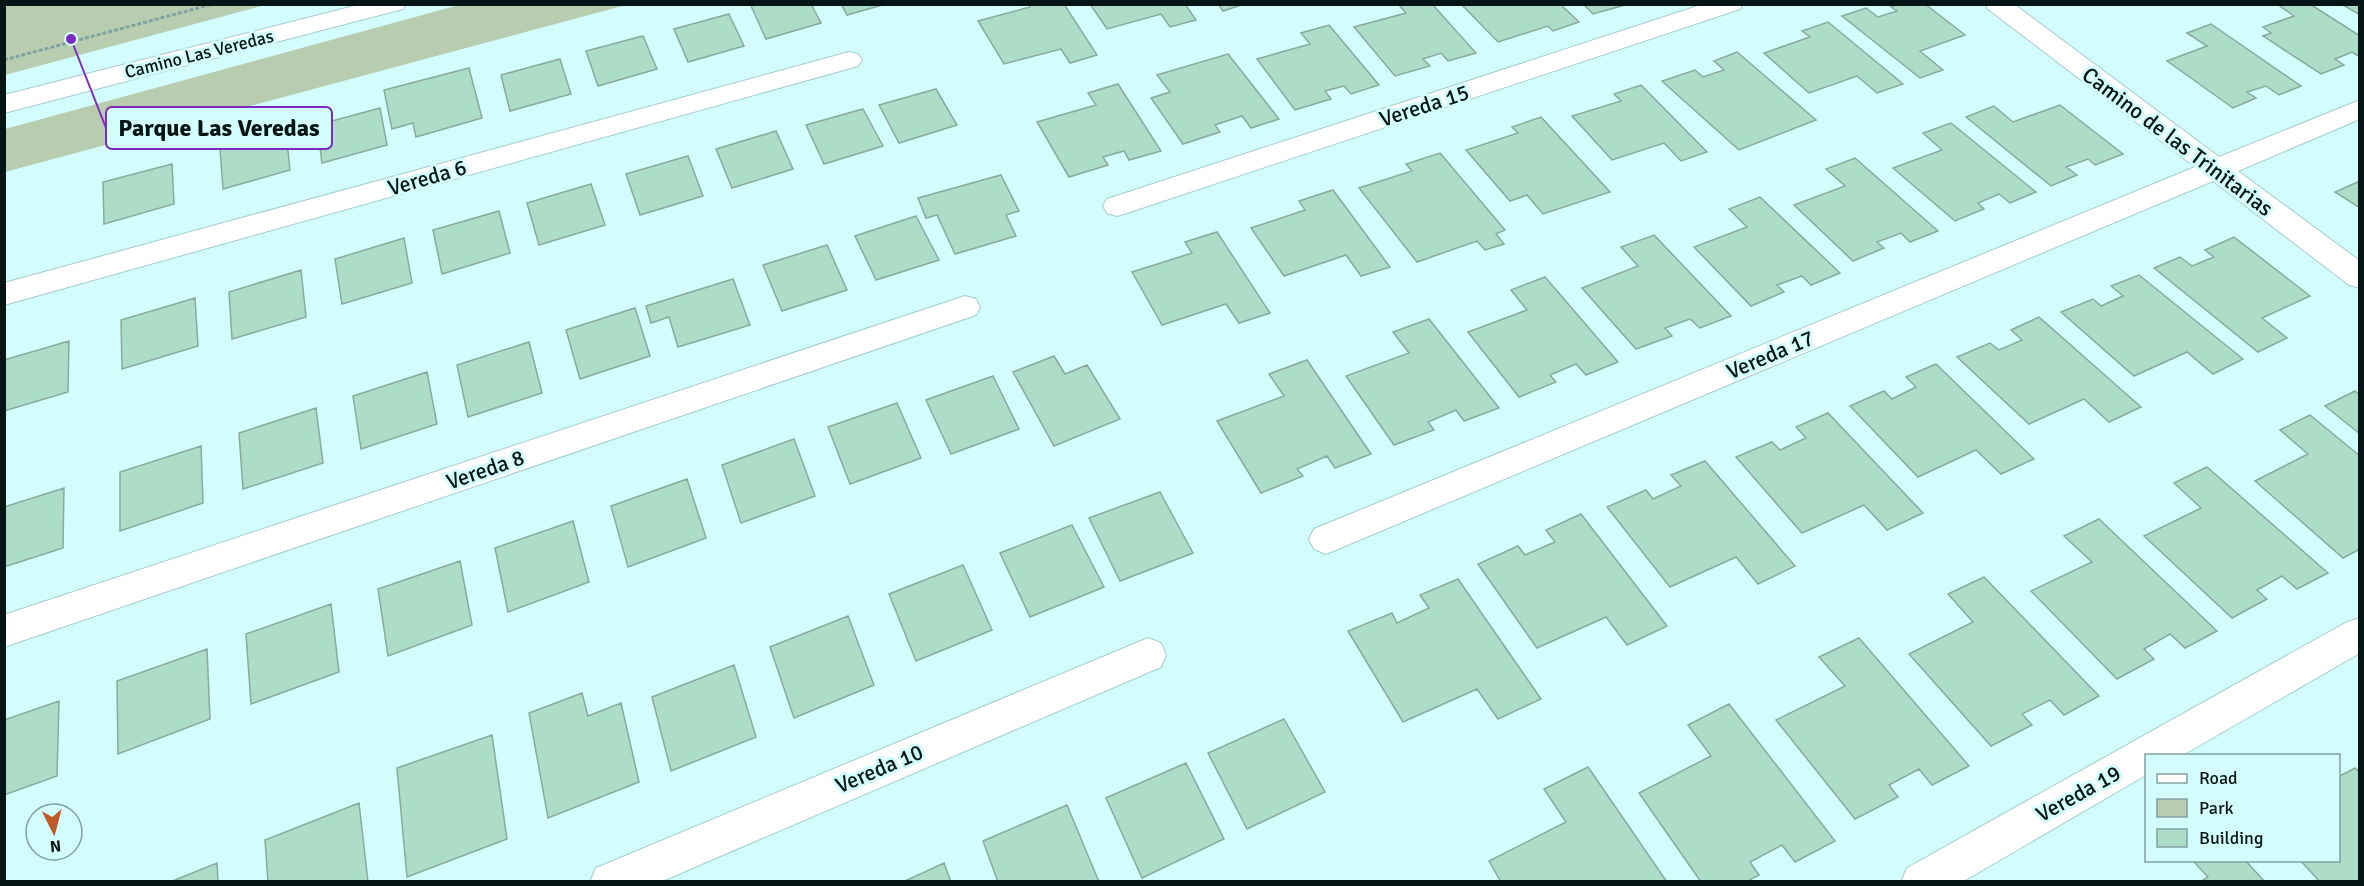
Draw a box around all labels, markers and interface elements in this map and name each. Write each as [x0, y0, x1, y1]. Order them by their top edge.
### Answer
street label: Camino Las Veredas [122, 25, 276, 83]
street label: Camino de las Trinitarias [2077, 61, 2278, 222]
street label: Vereda 15 [1376, 78, 1472, 133]
callout: Parque Las Veredas [106, 107, 332, 149]
text: Parque Las Veredas [118, 113, 320, 143]
street label: Vereda 6 [385, 153, 470, 202]
street label: Vereda 17 [1722, 324, 1818, 385]
street label: Vereda 8 [443, 444, 528, 495]
street label: Vereda 10 [831, 738, 927, 799]
legend [2145, 754, 2340, 862]
street label: Vereda 19 [2031, 759, 2125, 828]
text: Road [2199, 767, 2238, 789]
text: Park [2199, 797, 2234, 819]
north arrow [24, 802, 84, 862]
text: Building [2199, 827, 2263, 849]
text: N [49, 835, 62, 856]

